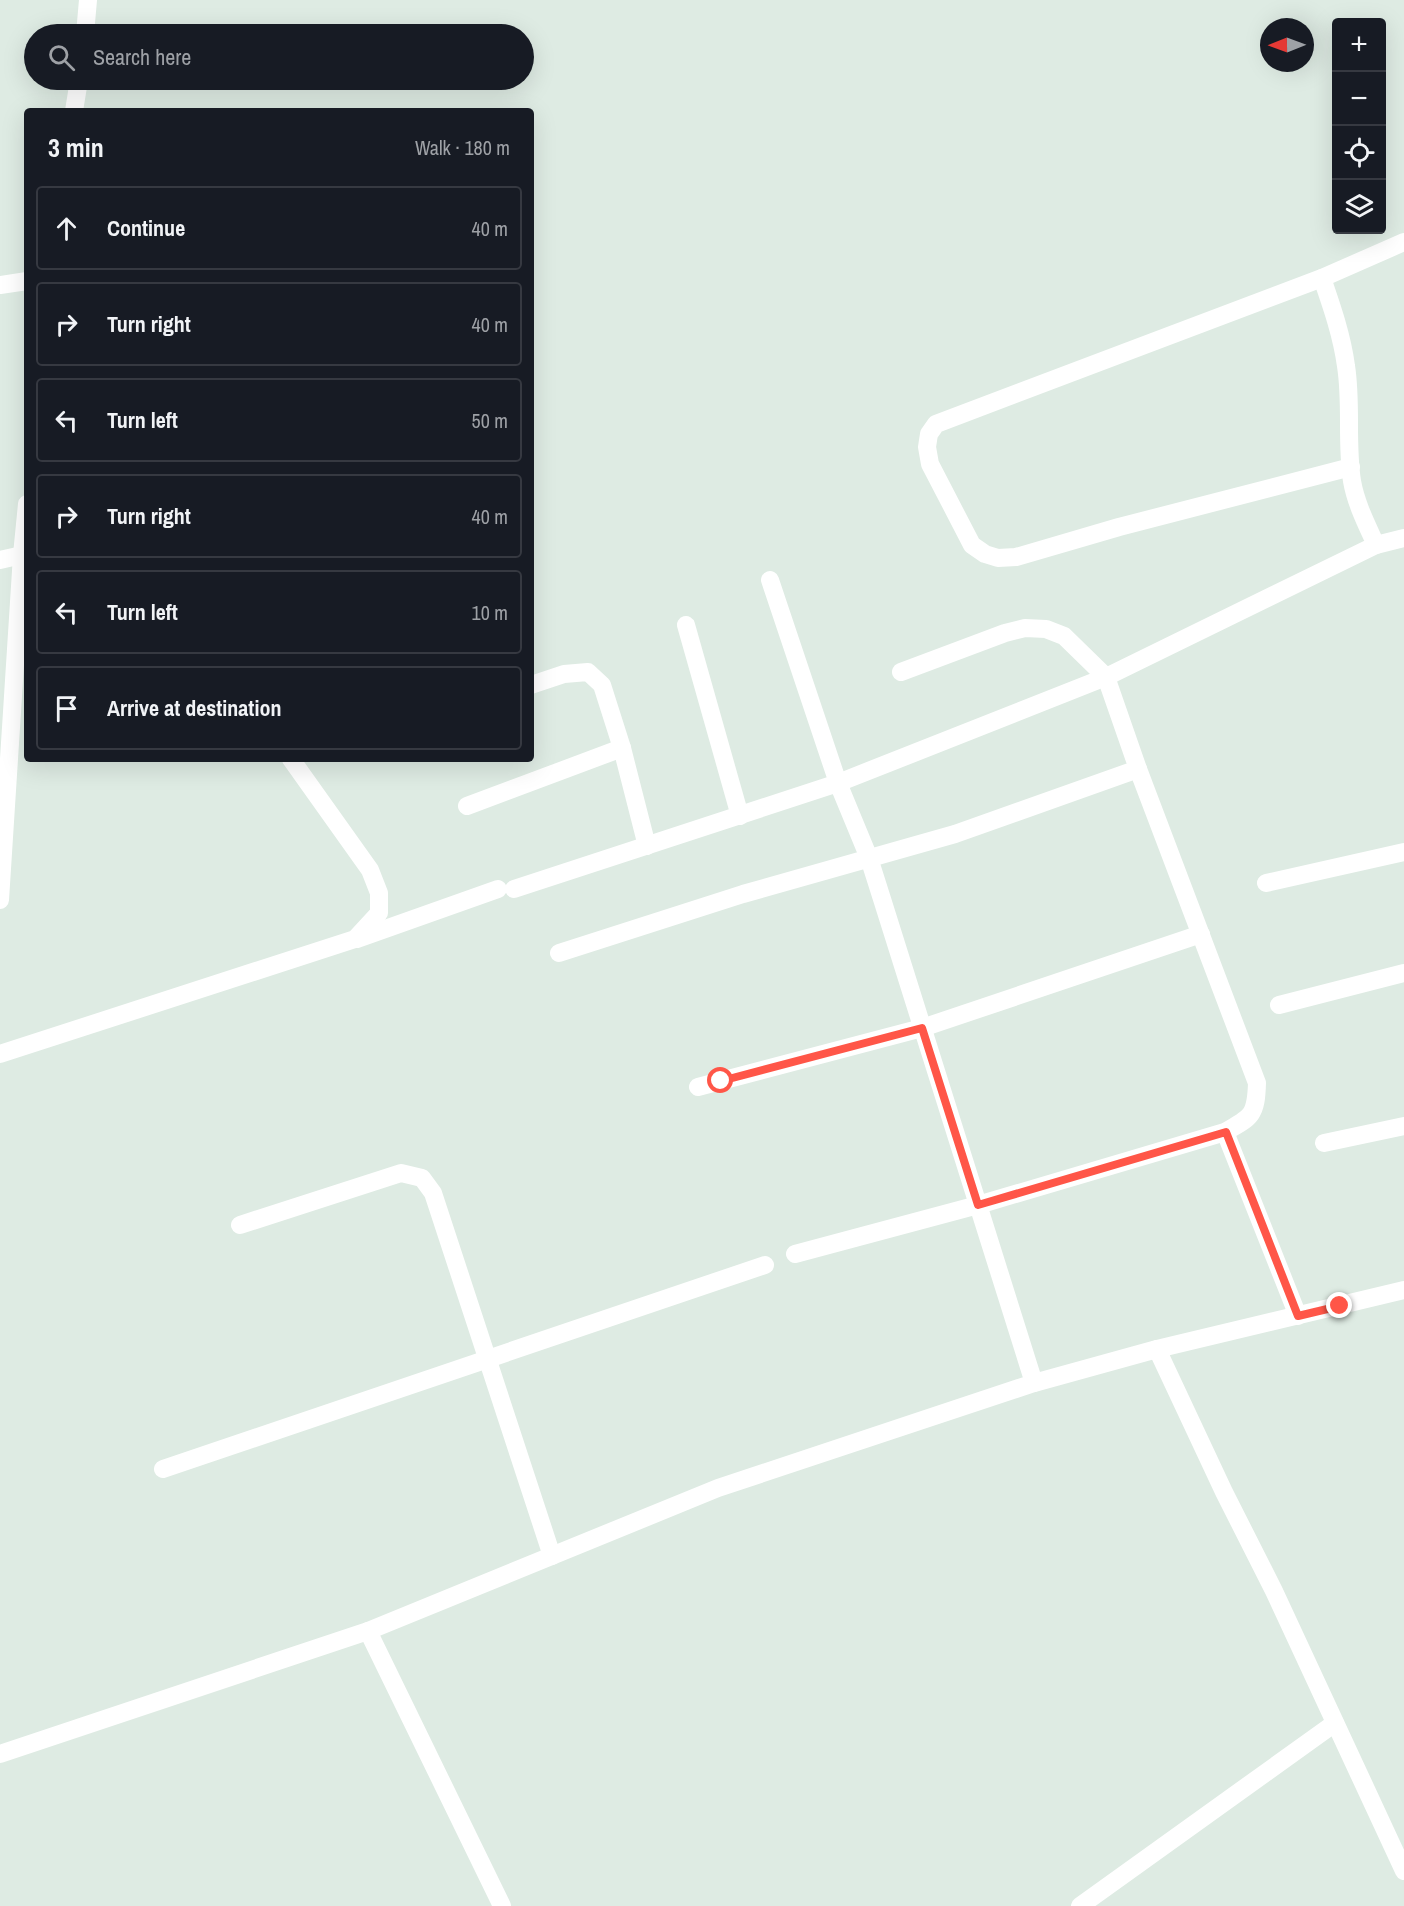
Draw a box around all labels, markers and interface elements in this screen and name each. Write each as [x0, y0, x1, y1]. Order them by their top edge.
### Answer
north arrow [1260, 18, 1314, 72]
map controls [1332, 18, 1386, 234]
button: + [1332, 18, 1386, 72]
search box [24, 24, 534, 90]
icon: search [45, 41, 78, 74]
text: Search here [93, 42, 191, 72]
button: − [1332, 72, 1386, 126]
button: locate [1332, 126, 1386, 180]
text: 3 min [48, 130, 104, 165]
text: Walk · 180 m [415, 134, 510, 161]
button: layers [1332, 180, 1386, 234]
icon: ahead [50, 212, 83, 245]
text: Continue [107, 213, 185, 243]
text: 40 m [472, 215, 508, 242]
icon: right [50, 308, 83, 341]
text: Turn right [107, 309, 191, 339]
text: 40 m [472, 311, 508, 338]
icon: left [50, 404, 83, 437]
text: Turn left [107, 405, 178, 435]
text: 50 m [472, 407, 508, 434]
icon: right [50, 500, 83, 533]
text: Turn right [107, 501, 191, 531]
text: 40 m [472, 503, 508, 530]
icon: left [50, 596, 83, 629]
text: Turn left [107, 597, 178, 627]
text: 10 m [472, 599, 508, 626]
icon: arrive [50, 692, 83, 725]
text: Arrive at destination [107, 693, 281, 723]
route start [707, 1067, 733, 1093]
route end [1326, 1292, 1352, 1318]

